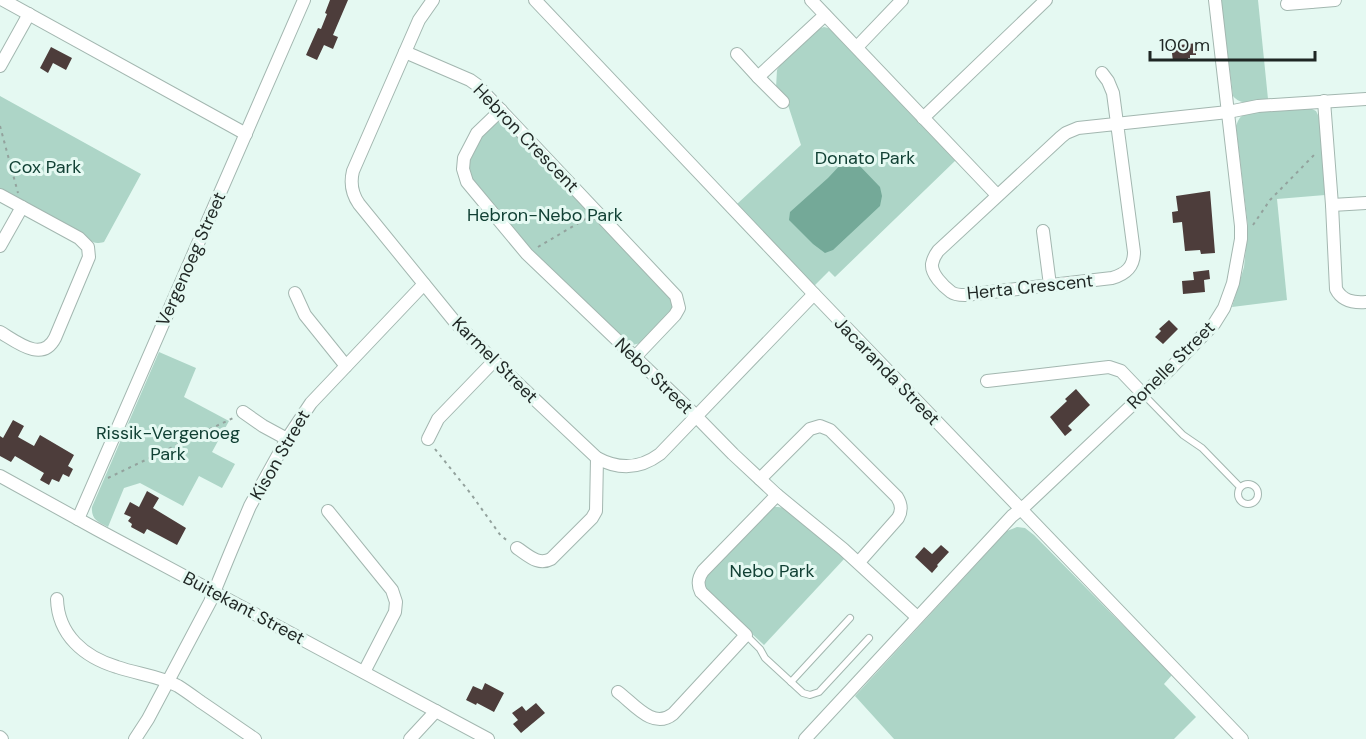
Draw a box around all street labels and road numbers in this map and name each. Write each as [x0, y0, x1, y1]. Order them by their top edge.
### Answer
street label: Hebron Crescent [468, 78, 584, 198]
street label: Vergenoeg Street [151, 188, 231, 330]
street label: Herta Crescent [966, 268, 1094, 306]
street label: Jacaranda Street [829, 311, 945, 431]
street label: Karmel Street [447, 312, 543, 408]
street label: Ronelle Street [1122, 316, 1220, 414]
street label: Nebo Street [610, 332, 698, 420]
street label: Kison Street [244, 405, 316, 505]
street label: Buitekant Street [179, 566, 309, 650]

